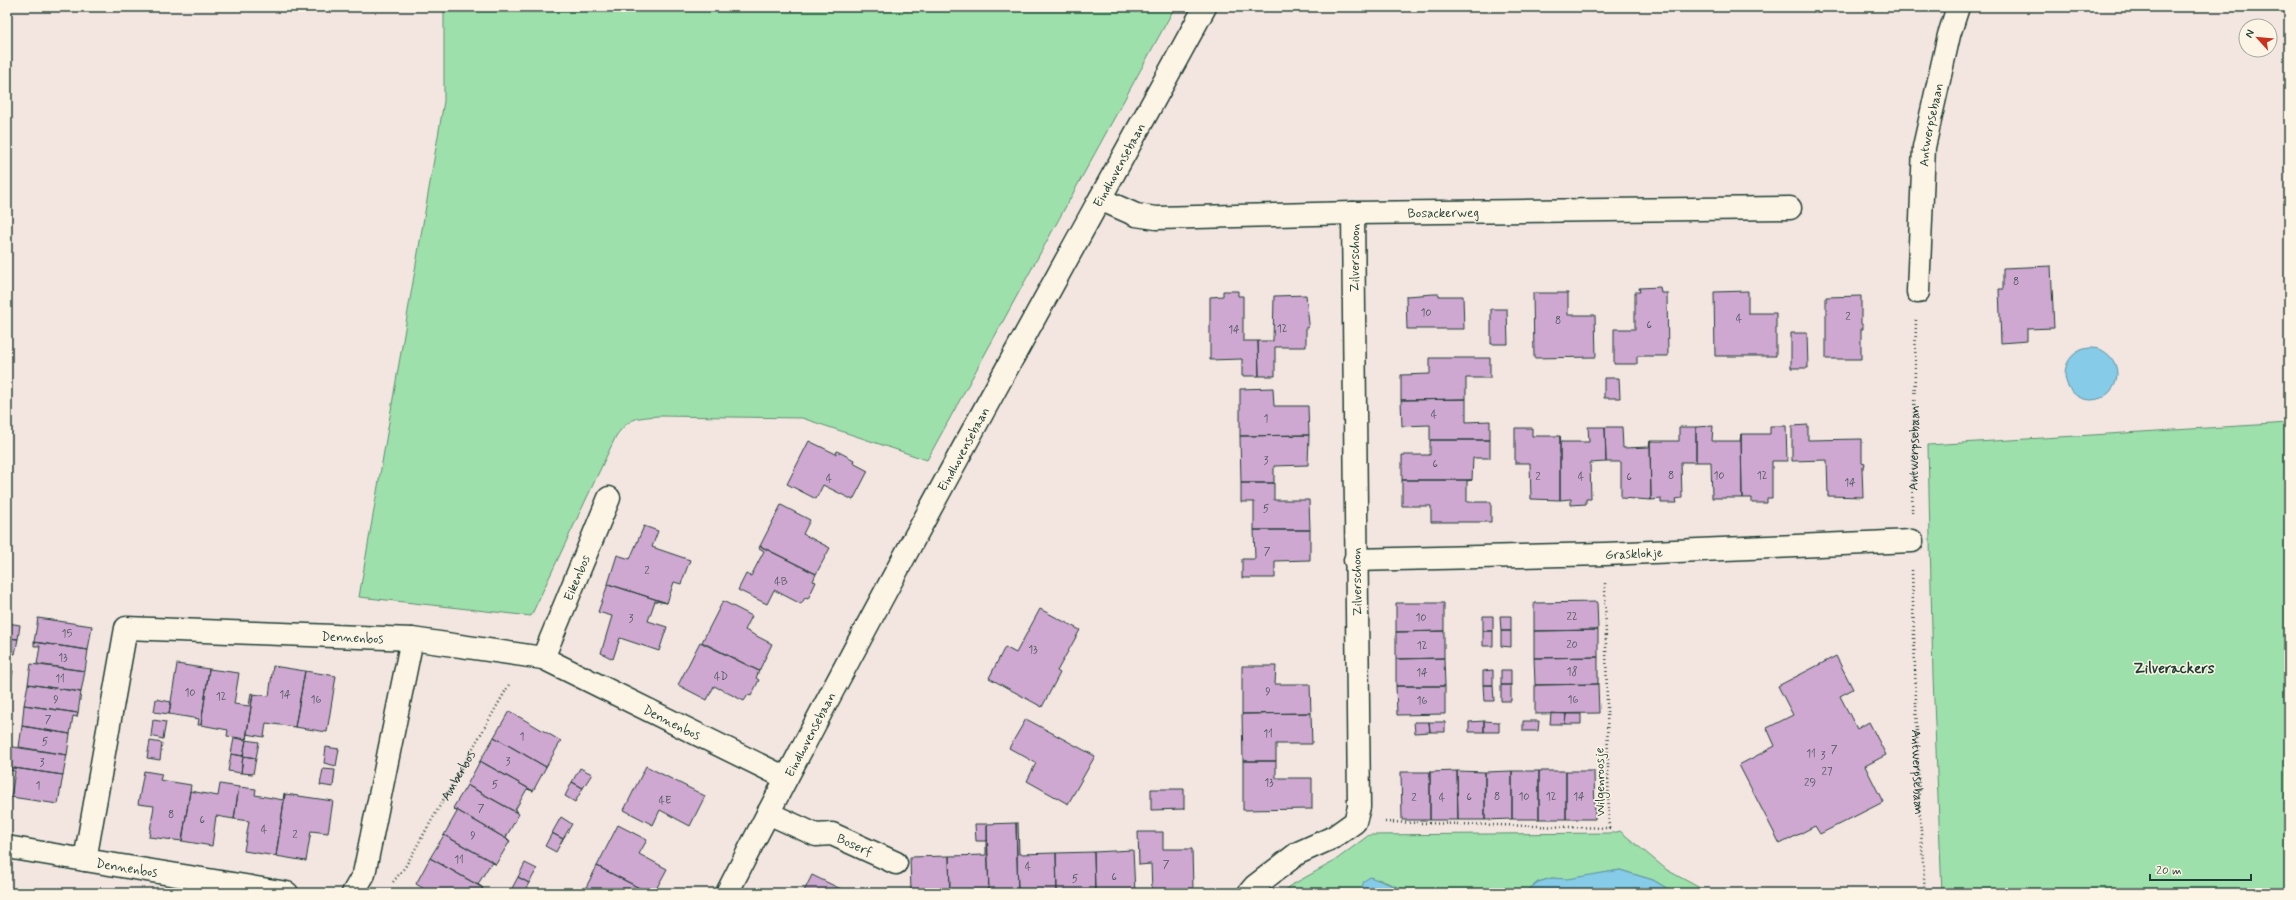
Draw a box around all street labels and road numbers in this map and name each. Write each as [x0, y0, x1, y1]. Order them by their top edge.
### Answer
street label: Antwerpsebaan [1916, 82, 1948, 167]
street label: Eindhovensebaan [1090, 120, 1150, 211]
street label: Bosackerweg [1407, 205, 1479, 222]
street label: Zilverschoon [1347, 224, 1364, 292]
street label: Eindhovensebaan [934, 404, 994, 495]
street label: Antwerpsebaan [1905, 405, 1924, 491]
street label: Grasklokje [1605, 545, 1663, 564]
street label: Zilverschoon [1348, 548, 1367, 616]
street label: Eikenbos [560, 552, 595, 604]
street label: Dennenbos [321, 629, 384, 648]
street label: Eindhovensebaan [782, 689, 840, 780]
street label: Dennenbos [640, 702, 703, 745]
street label: Antwerpsebaan [1907, 729, 1927, 815]
street label: Wilgenroosje [1591, 747, 1611, 817]
street label: Amberbos [438, 748, 480, 804]
street label: Boserf [834, 830, 875, 861]
street label: Dennenbos [95, 855, 159, 882]

